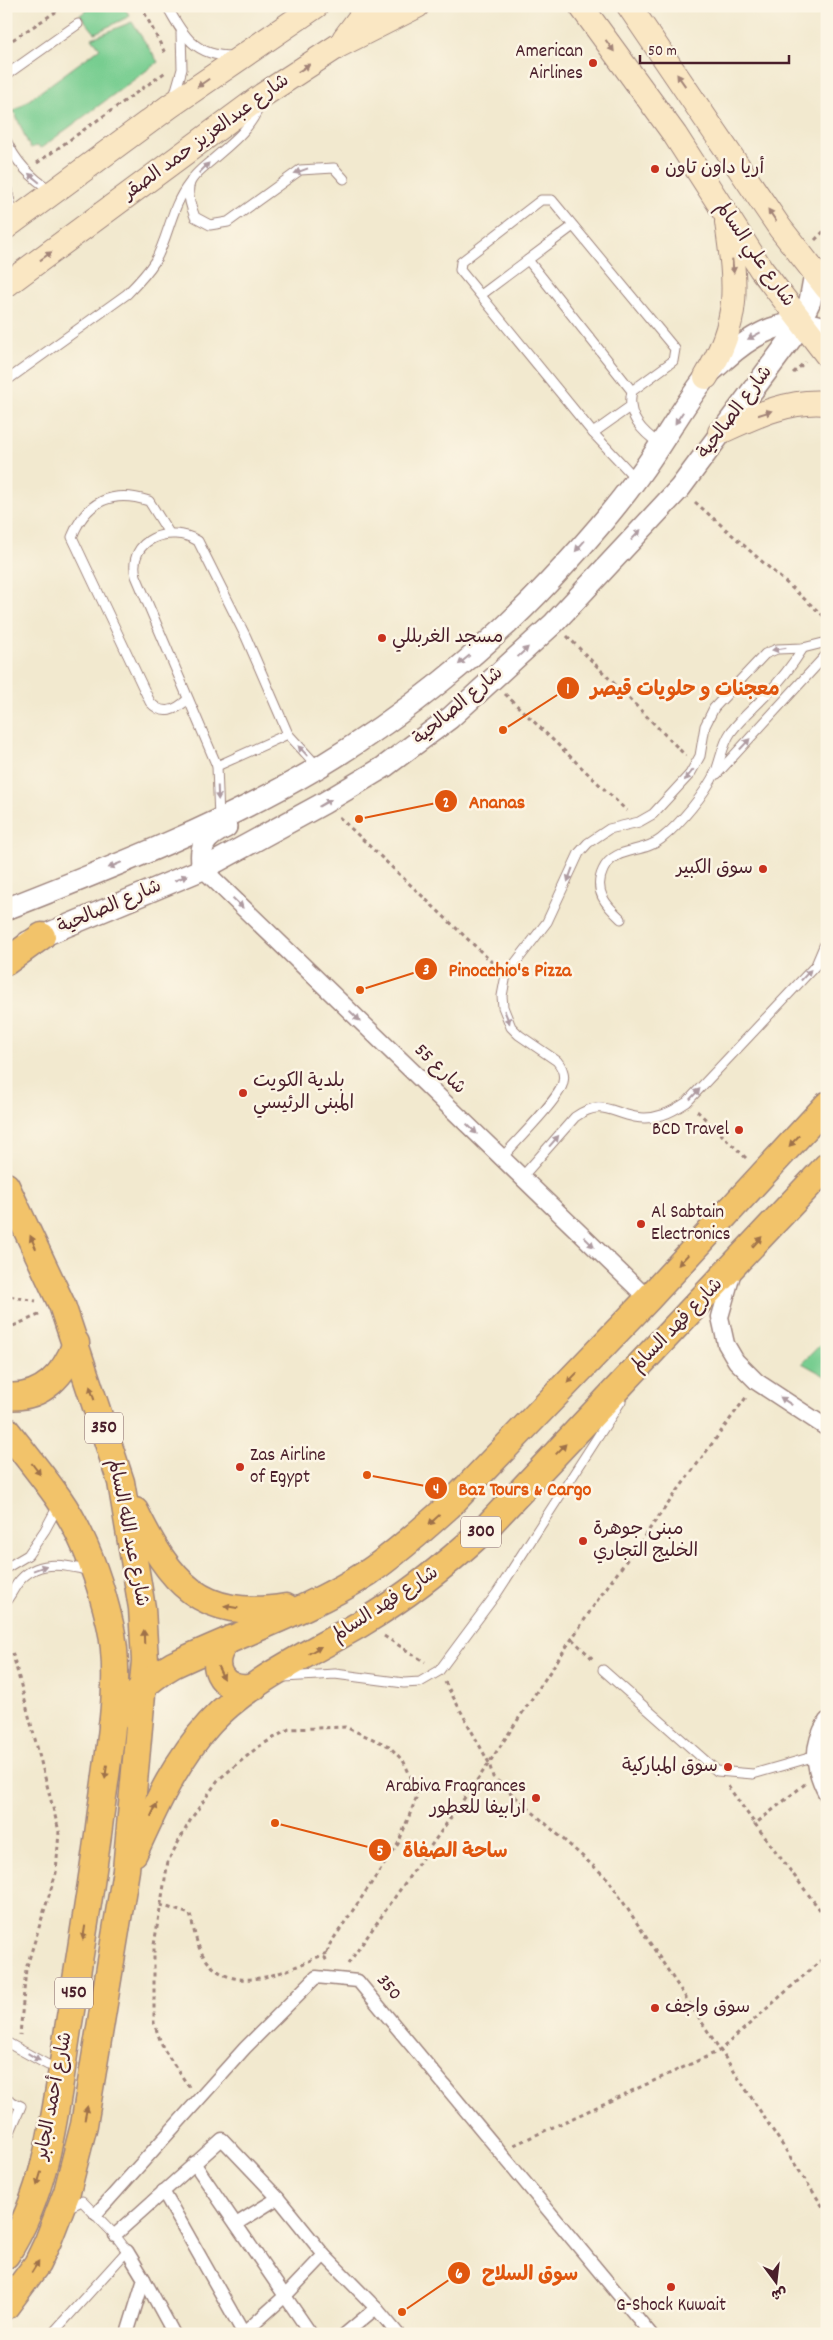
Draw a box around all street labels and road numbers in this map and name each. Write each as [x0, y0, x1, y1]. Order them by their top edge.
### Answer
street label: شارع عبدالعزيز حمد الصقر [117, 68, 296, 209]
street label: شارع علي السالم [708, 197, 800, 313]
street label: شارع الصالحية [692, 361, 780, 465]
street label: شارع الصالحية [408, 661, 510, 753]
street label: شارع الصالحية [54, 874, 166, 942]
street label: شارع 55 [407, 1038, 471, 1102]
street label: شارع فهد السالم [626, 1273, 730, 1379]
road number: 350 [85, 1412, 123, 1444]
street label: شارع عبد الله السالم [99, 1457, 155, 1609]
road number: 300 [461, 1516, 501, 1548]
street label: شارع فهد السالم [327, 1560, 445, 1650]
street label: 350 [369, 1969, 407, 2007]
road number: 450 [55, 1978, 93, 2009]
street label: شارع أحمد الجابر [29, 2030, 81, 2164]

